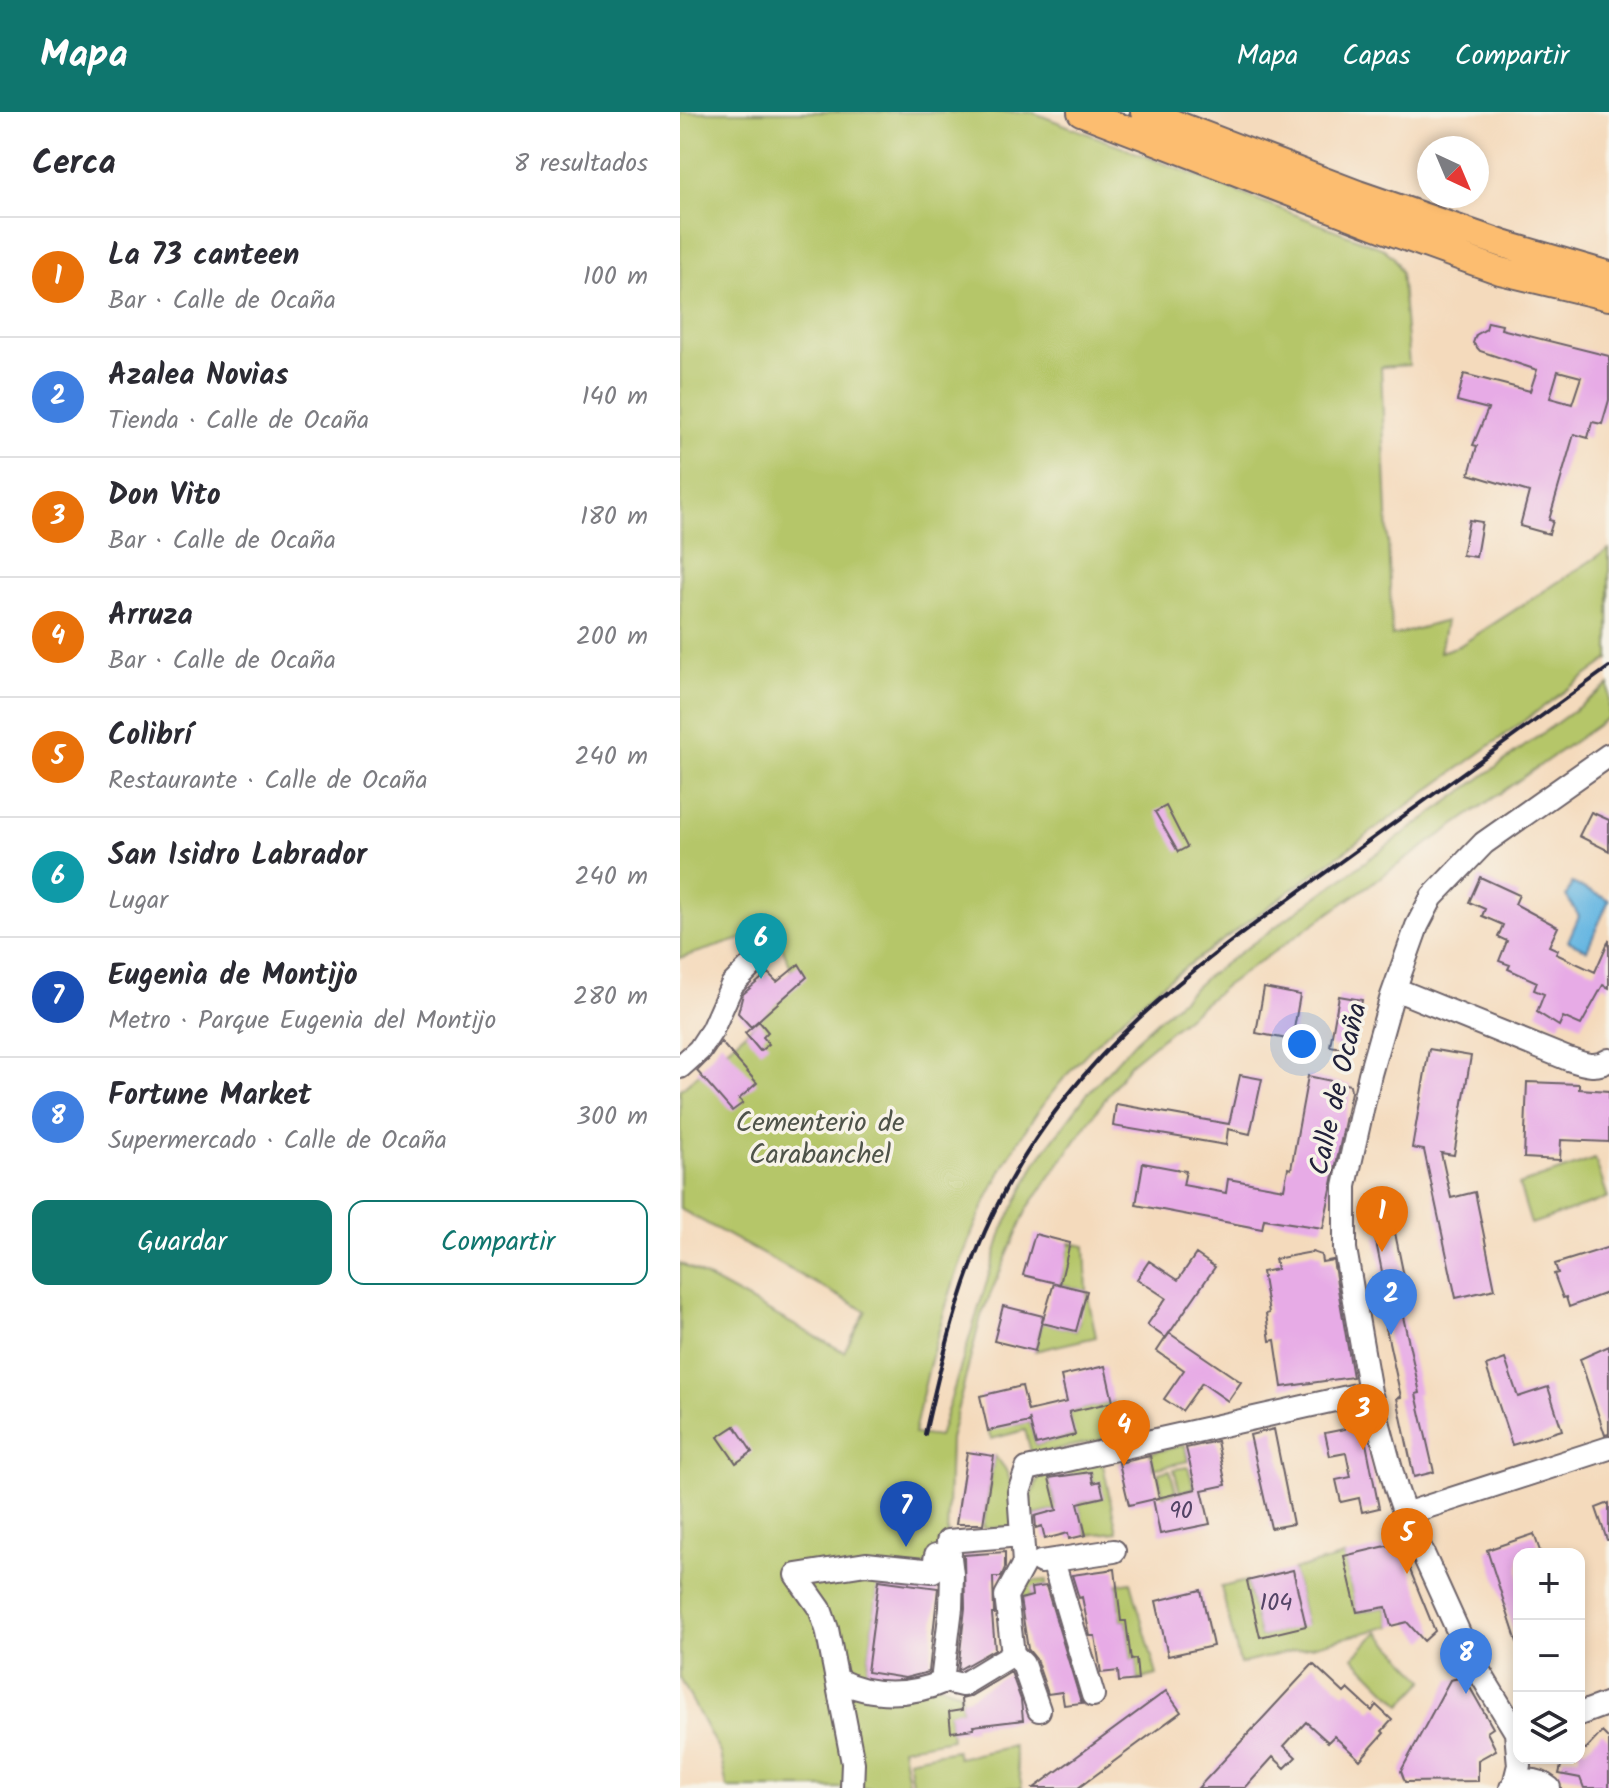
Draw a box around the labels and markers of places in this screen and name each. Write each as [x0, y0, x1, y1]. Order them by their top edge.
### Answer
pin: 6 [735, 913, 787, 979]
pin: 1 [1356, 1186, 1408, 1252]
pin: 2 [1365, 1269, 1417, 1335]
pin: 3 [1337, 1384, 1389, 1450]
pin: 4 [1098, 1400, 1150, 1466]
pin: 7 [880, 1481, 932, 1547]
pin: 5 [1381, 1508, 1433, 1574]
pin: 8 [1440, 1628, 1492, 1694]

